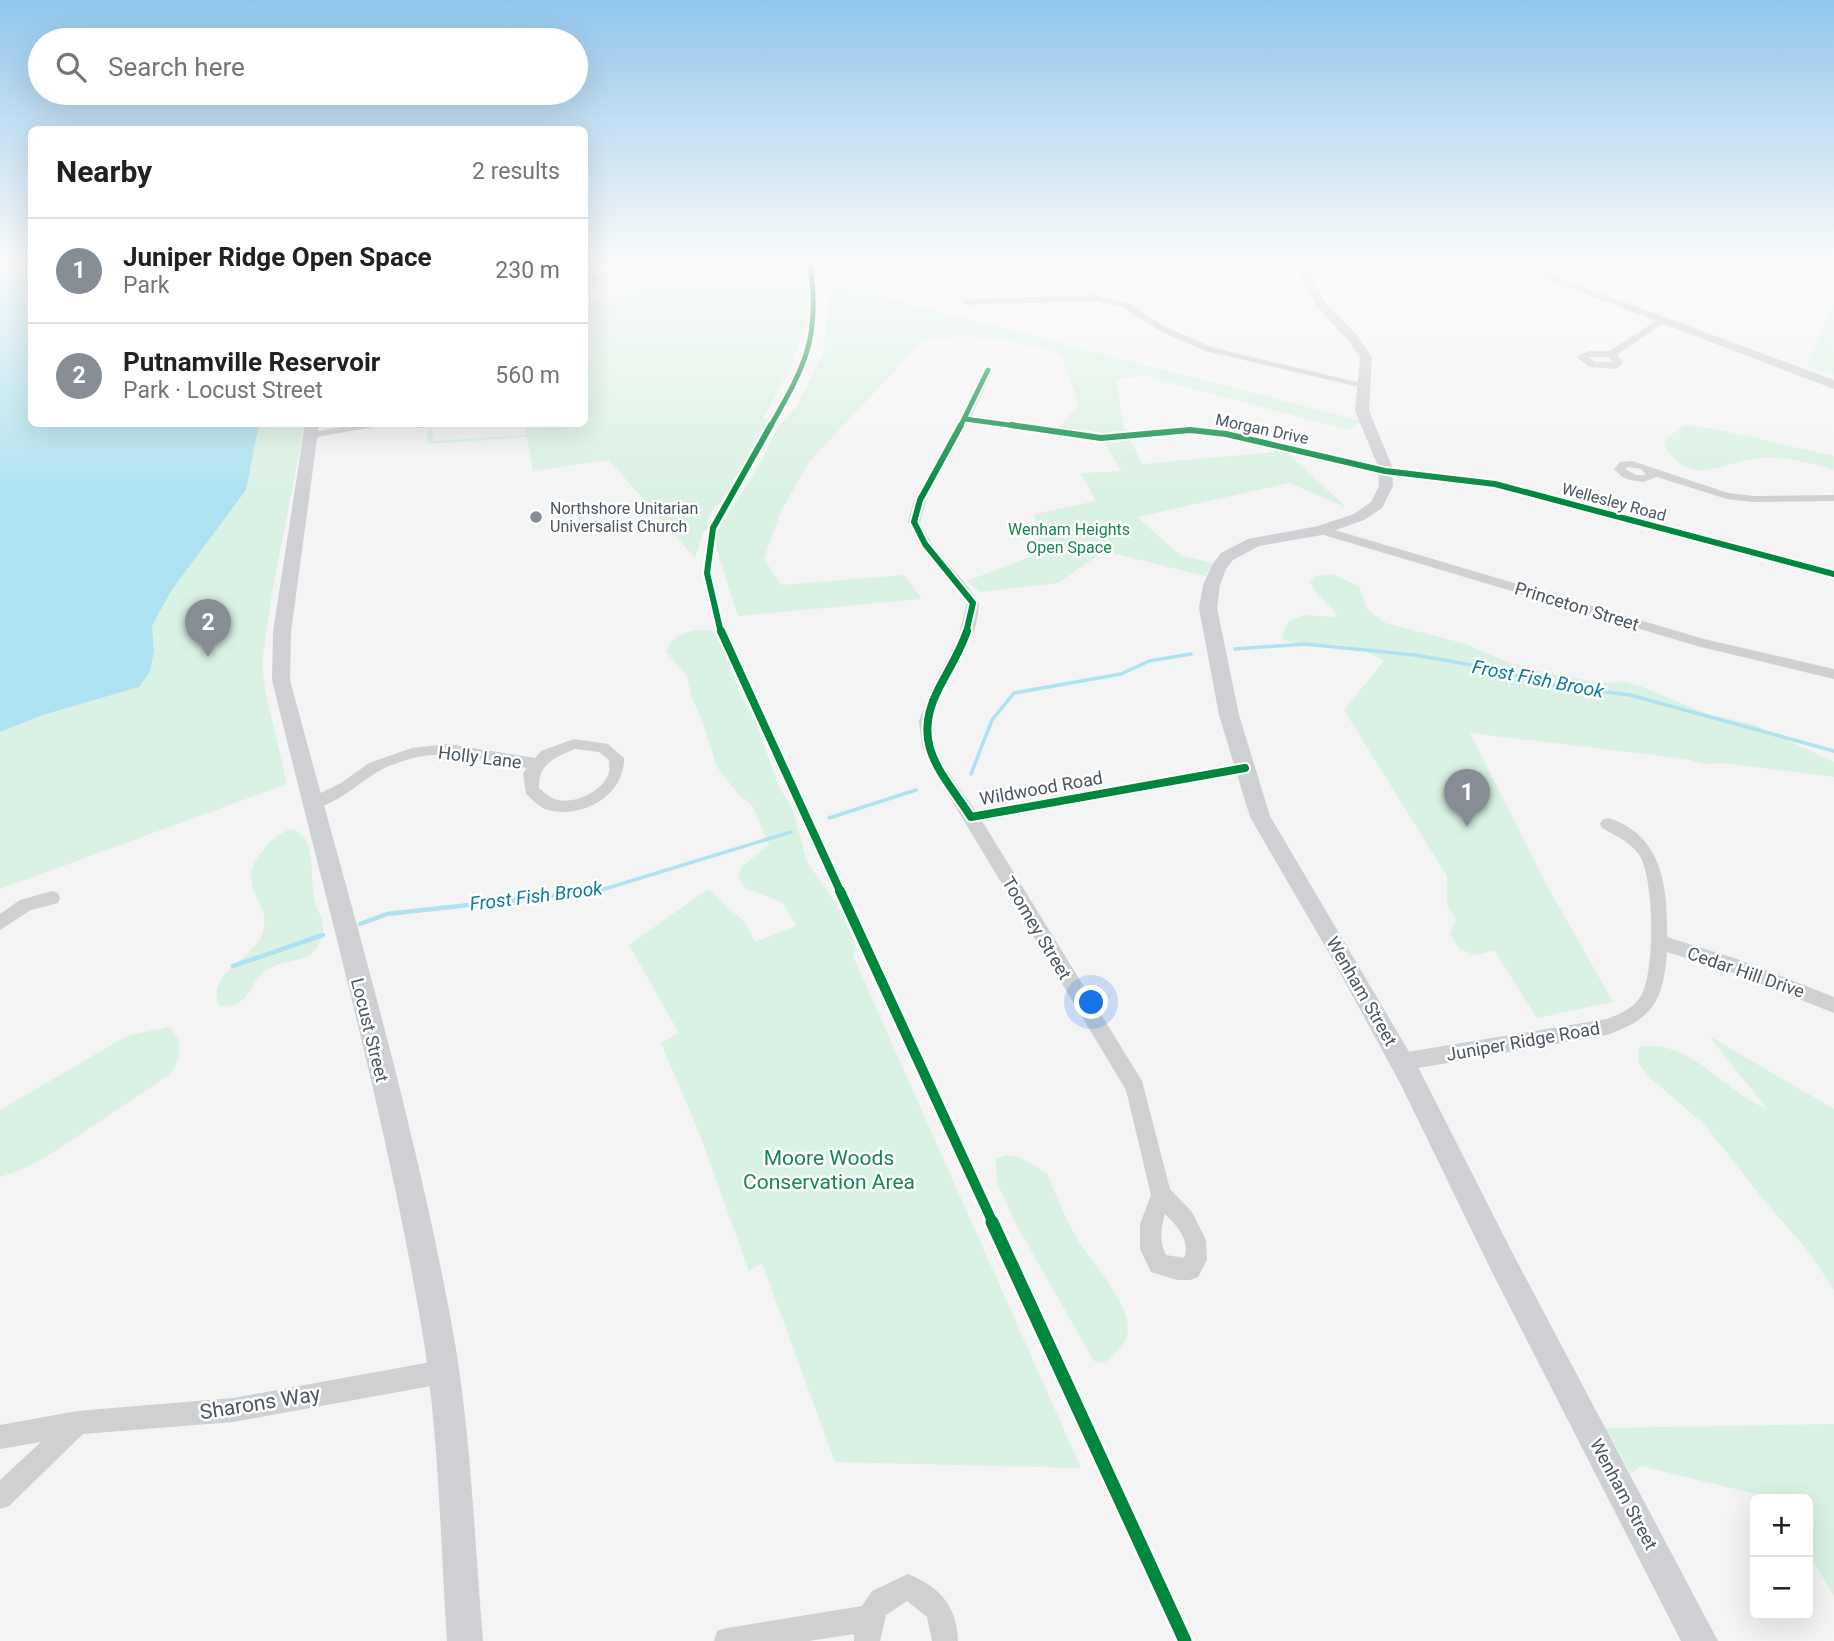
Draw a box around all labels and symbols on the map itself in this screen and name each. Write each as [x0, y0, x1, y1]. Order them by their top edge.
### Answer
street label: Morgan Drive [1214, 410, 1310, 448]
street label: Wellesley Road [1560, 479, 1668, 525]
place label: Northshore Unitarian Universalist Church [550, 499, 698, 536]
marker: Northshore Unitarian Universalist Church [528, 509, 544, 525]
park label: Wenham Heights Open Space [1008, 520, 1130, 557]
street label: Princeton Street [1512, 577, 1642, 635]
pin: 2 [185, 599, 231, 657]
water label: Frost Fish Brook [1470, 655, 1606, 703]
street label: Holly Lane [437, 741, 523, 773]
street label: Wildwood Road [978, 767, 1104, 809]
pin: 1 [1444, 769, 1490, 827]
street label: Toomey Street [998, 873, 1076, 983]
water label: Frost Fish Brook [468, 876, 604, 916]
street label: Wenham Street [1322, 933, 1402, 1049]
street label: Cedar Hill Drive [1685, 942, 1807, 1002]
street label: Locust Street [347, 976, 393, 1084]
your location [1074, 985, 1108, 1019]
street label: Juniper Ridge Road [1445, 1017, 1601, 1065]
park label: Moore Woods Conservation Area [743, 1146, 915, 1194]
street label: Sharons Way [198, 1382, 322, 1424]
street label: Wenham Street [1586, 1435, 1662, 1553]

